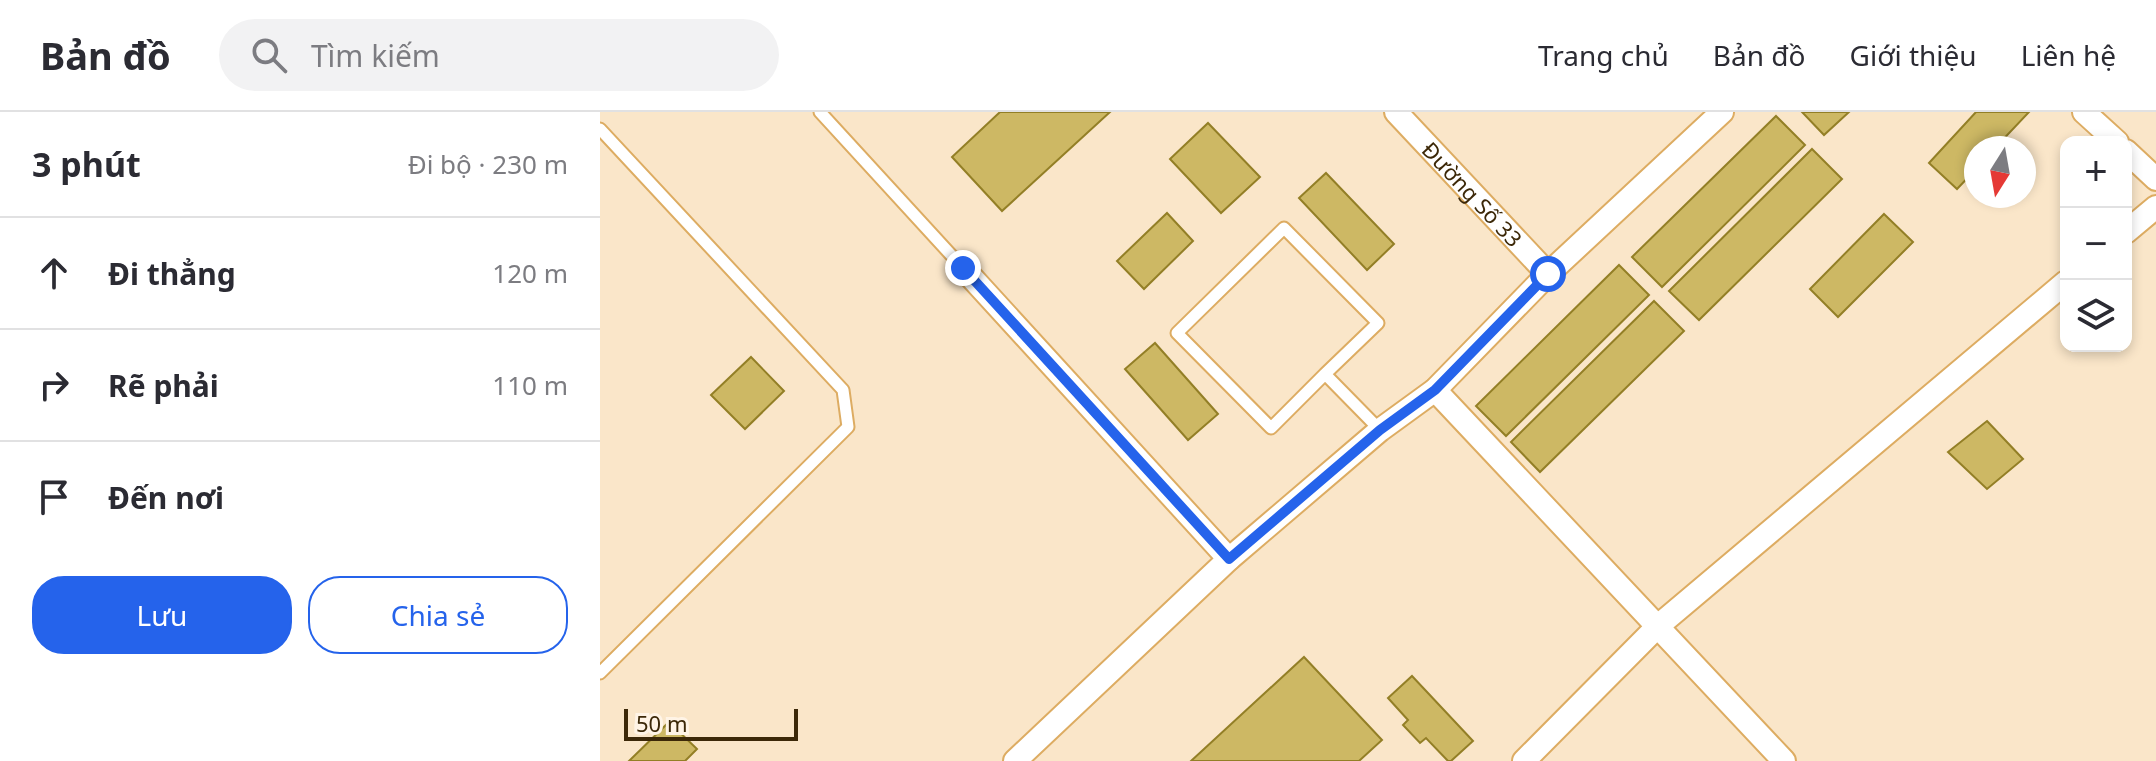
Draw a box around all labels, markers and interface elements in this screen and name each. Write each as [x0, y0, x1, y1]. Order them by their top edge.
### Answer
search box [219, 19, 779, 91]
text: Bản đồ [40, 29, 171, 81]
icon: search [247, 33, 291, 77]
text: Tìm kiếm [311, 35, 440, 76]
text: Trang chủ [1538, 36, 1669, 74]
text: Bản đồ [1713, 36, 1806, 74]
text: Giới thiệu [1850, 36, 1977, 74]
text: Liên hệ [2021, 36, 2116, 74]
street label: Đường Số 33 [1416, 135, 1529, 253]
north arrow [1964, 136, 2036, 208]
map controls [2060, 136, 2132, 352]
button: + [2060, 136, 2132, 208]
text: 3 phút [32, 141, 141, 187]
text: Đi bộ · 230 m [408, 146, 568, 182]
button: − [2060, 208, 2132, 280]
route end [945, 250, 981, 286]
icon: ahead [32, 251, 76, 295]
text: Đi thẳng [108, 253, 236, 294]
text: 120 m [492, 255, 568, 291]
route start [1530, 256, 1566, 292]
button: layers [2060, 280, 2132, 352]
icon: right [32, 363, 76, 407]
text: Rẽ phải [108, 365, 219, 406]
text: 110 m [492, 367, 568, 403]
icon: arrive [32, 475, 76, 519]
text: Đến nơi [108, 477, 224, 518]
button: Lưu [32, 576, 292, 654]
button: Chia sẻ [308, 576, 568, 654]
scale bar [624, 705, 798, 741]
text: 50 m [636, 708, 687, 738]

